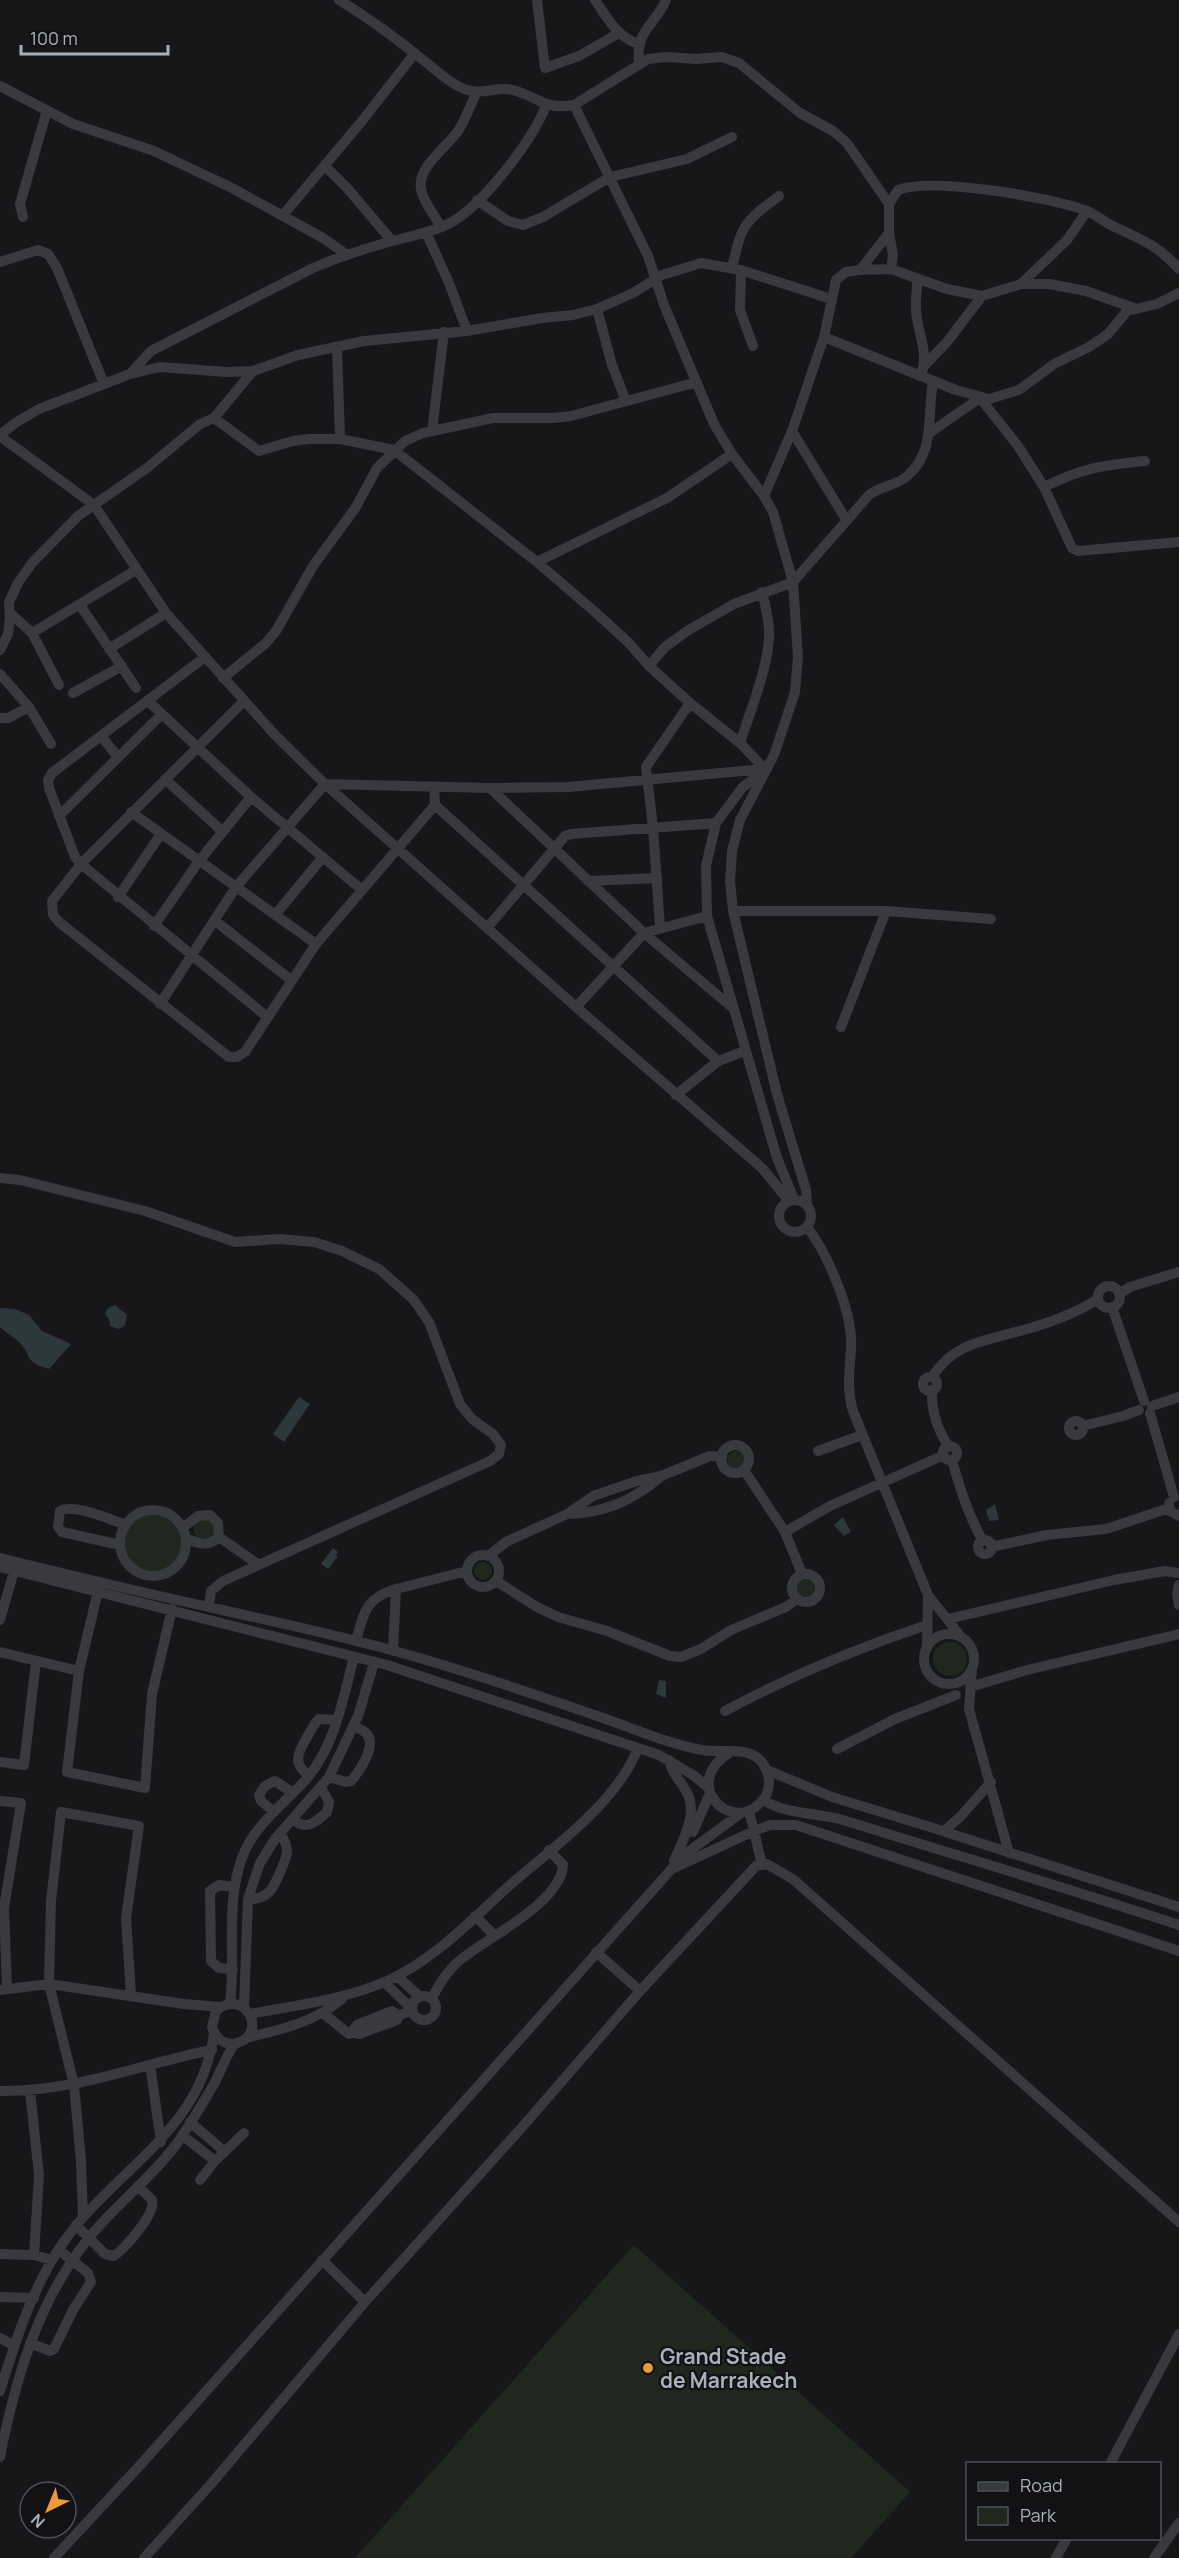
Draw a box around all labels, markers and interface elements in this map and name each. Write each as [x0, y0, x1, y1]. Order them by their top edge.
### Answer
scale bar [21, 18, 168, 56]
text: 100 m [30, 26, 78, 50]
place label: Grand Stade de Marrakech [660, 2342, 797, 2394]
marker: Grand Stade de Marrakech [641, 2361, 655, 2375]
legend [966, 2462, 1161, 2540]
text: Road [1020, 2473, 1063, 2497]
north arrow [18, 2480, 78, 2540]
text: Park [1020, 2503, 1057, 2527]
text: N [26, 2509, 49, 2533]

